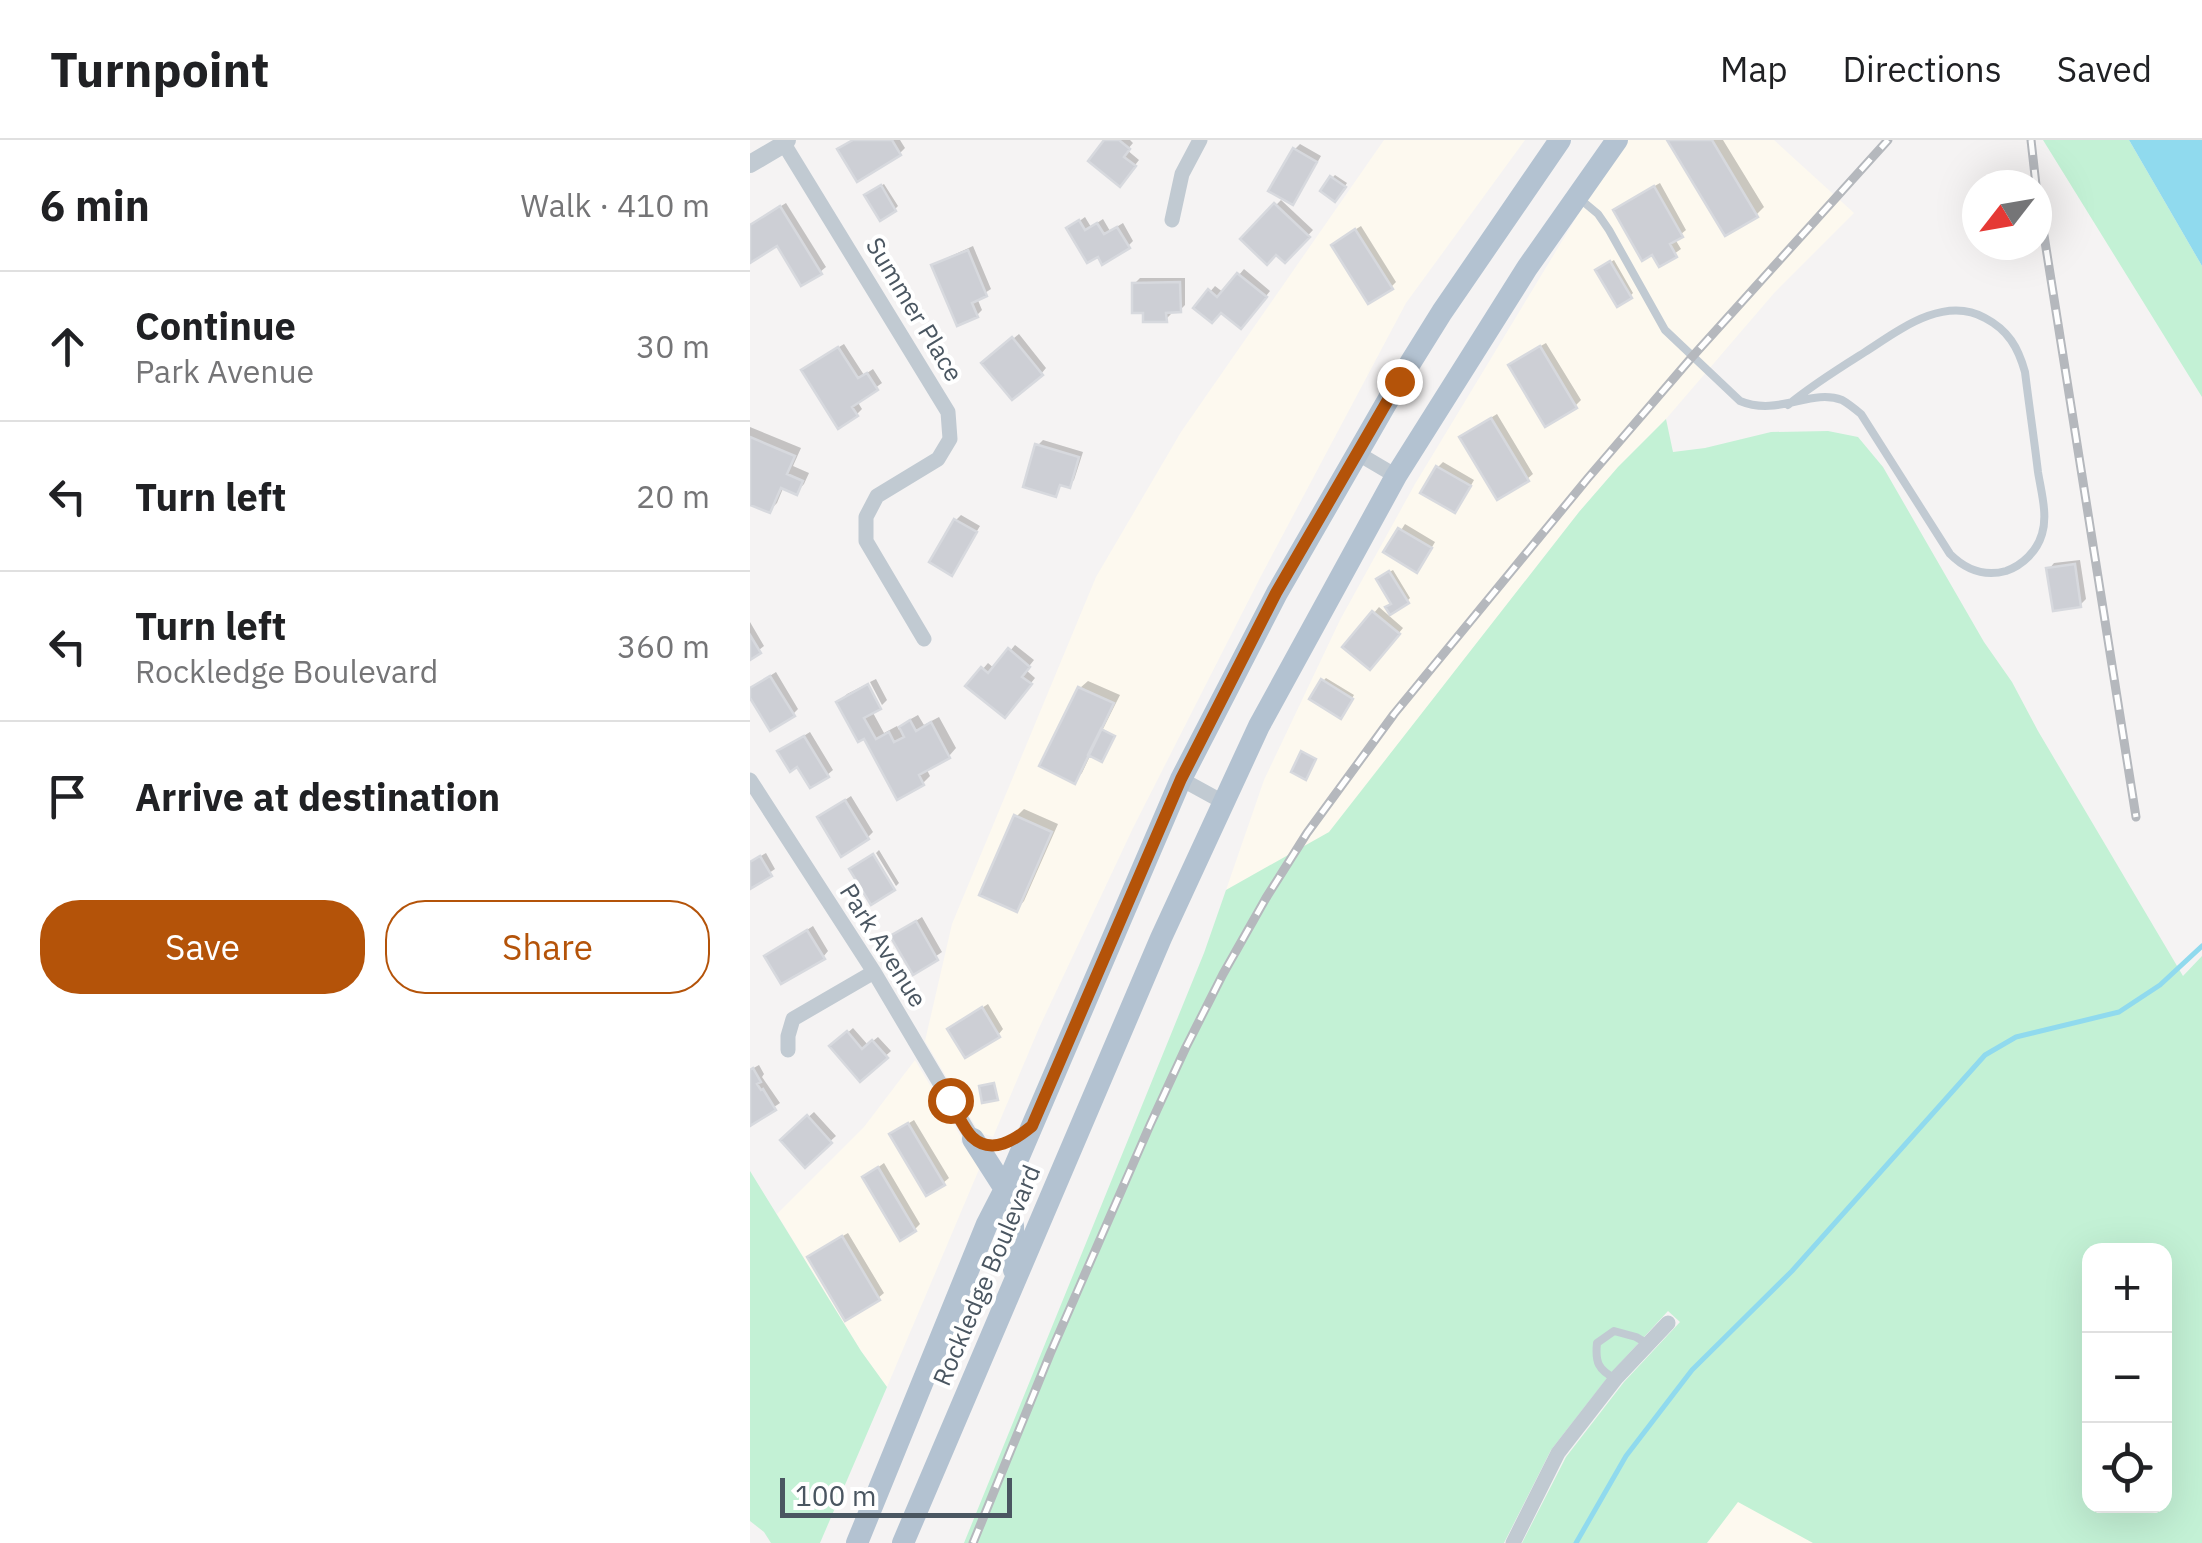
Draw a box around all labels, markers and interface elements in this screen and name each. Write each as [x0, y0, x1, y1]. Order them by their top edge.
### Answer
text: Turnpoint [50, 38, 269, 100]
text: Map [1720, 46, 1788, 92]
text: Directions [1843, 46, 2002, 92]
text: Saved [2057, 46, 2152, 92]
north arrow [1962, 170, 2052, 260]
text: 6 min [40, 178, 150, 233]
text: Walk · 410 m [521, 184, 710, 226]
street label: Summer Place [859, 231, 971, 387]
text: Continue [135, 301, 296, 350]
icon: ahead [40, 319, 95, 374]
text: 30 m [636, 325, 710, 367]
text: Park Avenue [135, 350, 314, 392]
route end [1377, 359, 1423, 405]
icon: left [40, 469, 95, 524]
text: Turn left [135, 472, 286, 521]
text: 20 m [636, 475, 710, 517]
text: Turn left [135, 601, 286, 650]
icon: left [40, 619, 95, 674]
text: 360 m [617, 625, 710, 667]
text: Rockledge Boulevard [135, 650, 438, 692]
icon: arrive [40, 769, 95, 824]
text: Arrive at destination [135, 772, 500, 821]
street label: Park Avenue [833, 877, 935, 1013]
button: Save [40, 900, 365, 994]
button: Share [385, 900, 710, 994]
route start [928, 1078, 974, 1124]
street label: Rockledge Boulevard [925, 1160, 1047, 1390]
map controls [2082, 1243, 2172, 1513]
button: + [2082, 1243, 2172, 1333]
button: − [2082, 1333, 2172, 1423]
button: locate [2082, 1423, 2172, 1513]
scale bar [780, 1473, 1012, 1518]
text: 100 m [795, 1477, 876, 1514]

